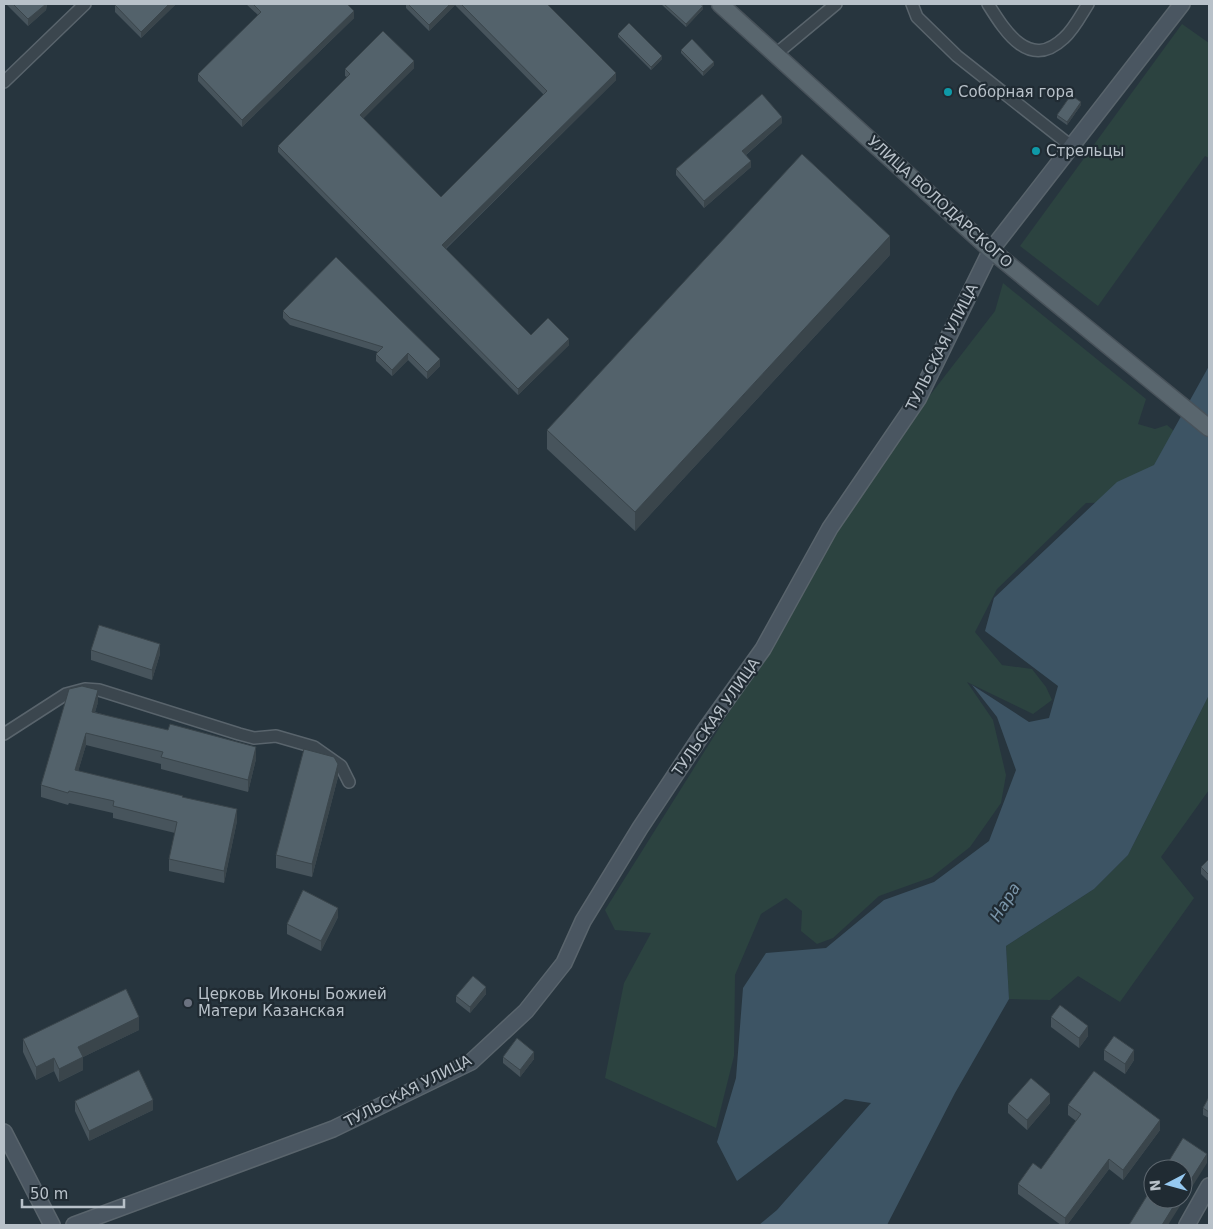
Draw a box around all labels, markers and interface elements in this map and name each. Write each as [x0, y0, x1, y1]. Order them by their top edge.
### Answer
place label: Соборная гора [958, 83, 1074, 101]
marker: Соборная гора [942, 86, 954, 98]
street label: УЛИЦА ВОЛОДАРСКОГО [864, 132, 1016, 272]
place label: Стрельцы [1046, 142, 1124, 160]
marker: Стрельцы [1030, 145, 1042, 157]
street label: ТУЛЬСКАЯ УЛИЦА [902, 280, 982, 414]
street label: ТУЛЬСКАЯ УЛИЦА [668, 654, 764, 780]
water label: Нара [986, 879, 1024, 925]
place label: Церковь Иконы Божией Матери Казанская [198, 985, 387, 1020]
marker: Церковь Иконы Божией Матери Казанская [182, 997, 194, 1009]
street label: ТУЛЬСКАЯ УЛИЦА [341, 1051, 475, 1131]
north arrow [1143, 1159, 1193, 1209]
scale bar [22, 1176, 125, 1208]
text: N [1147, 1179, 1164, 1192]
text: 50 m [30, 1185, 68, 1203]

